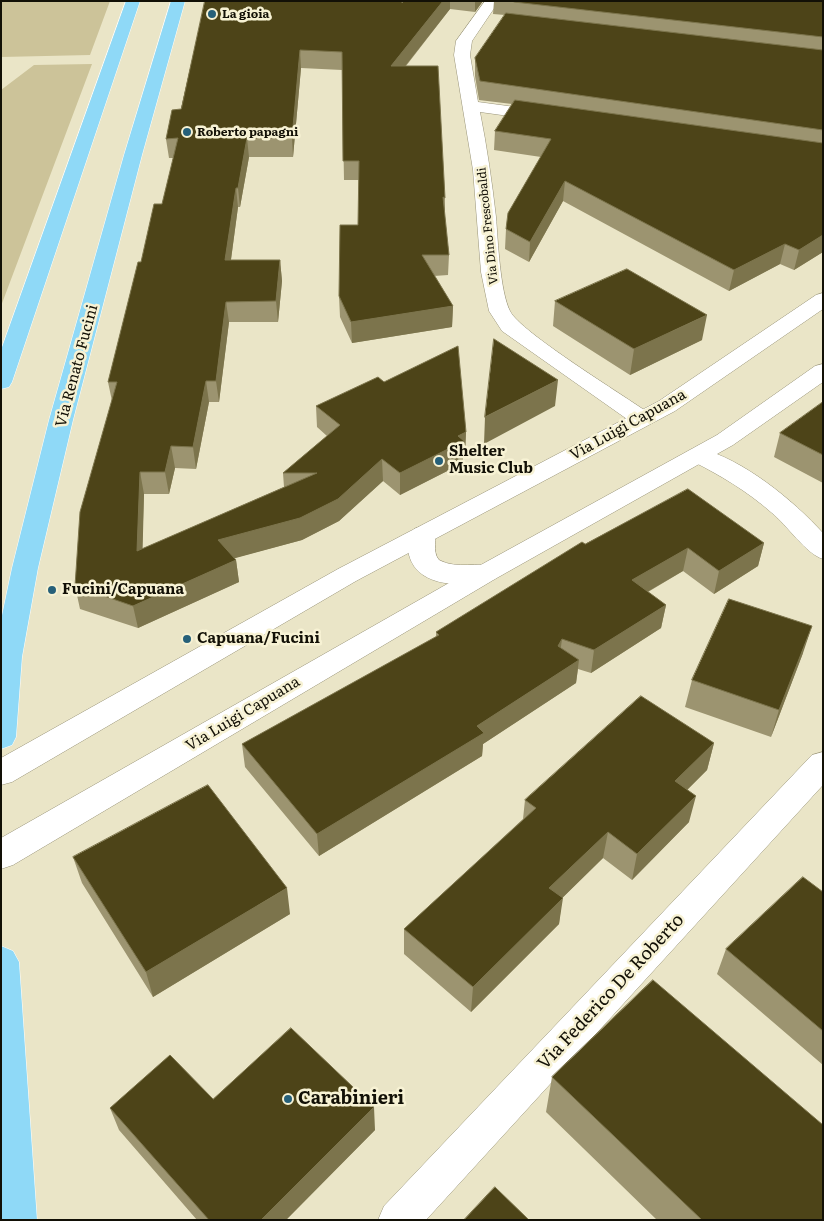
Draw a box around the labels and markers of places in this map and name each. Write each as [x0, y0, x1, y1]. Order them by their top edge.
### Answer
place label: La gioia [222, 7, 270, 21]
marker: La gioia [206, 8, 218, 20]
place label: Roberto papagni [197, 125, 298, 139]
marker: Roberto papagni [181, 126, 193, 138]
place label: Shelter Music Club [449, 443, 533, 478]
marker: Shelter Music Club [433, 455, 445, 467]
place label: Fucini/Capuana [62, 581, 184, 599]
marker: Fucini/Capuana [46, 584, 58, 596]
place label: Capuana/Fucini [197, 630, 320, 648]
marker: Capuana/Fucini [181, 633, 193, 645]
place label: Carabinieri [298, 1088, 404, 1110]
marker: Carabinieri [282, 1093, 294, 1105]

